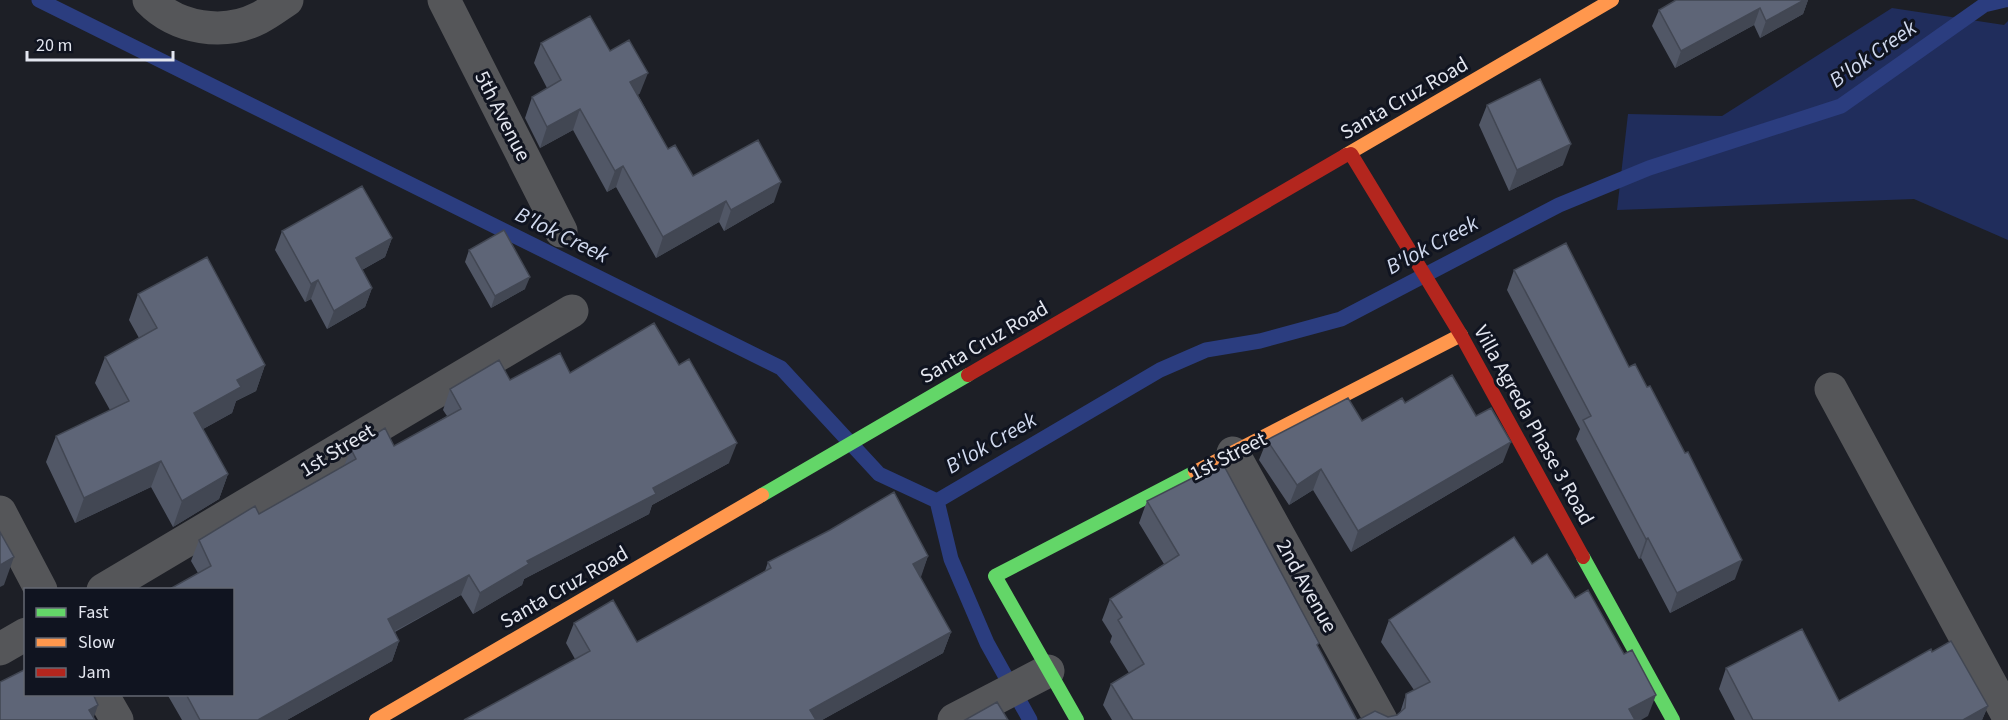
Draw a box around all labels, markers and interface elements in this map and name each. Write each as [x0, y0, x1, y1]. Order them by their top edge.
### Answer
water label: B'lok Creek [1823, 12, 1924, 96]
scale bar [27, 24, 172, 62]
text: 20 m [36, 33, 72, 58]
street label: Santa Cruz Road [1334, 49, 1474, 147]
street label: 5th Avenue [467, 66, 539, 166]
water label: B'lok Creek [510, 199, 615, 272]
water label: B'lok Creek [1380, 207, 1484, 283]
street label: Santa Cruz Road [914, 293, 1054, 391]
street label: Villa Agreda Phase 3 Road [1466, 320, 1602, 530]
water label: B'lok Creek [939, 404, 1043, 482]
street label: 1st Street [294, 416, 380, 484]
street label: 1st Street [1184, 424, 1272, 488]
street label: 2nd Avenue [1269, 534, 1345, 638]
street label: Santa Cruz Road [494, 538, 634, 636]
legend [24, 588, 234, 696]
text: Fast [78, 600, 109, 625]
text: Slow [78, 630, 115, 655]
text: Jam [78, 660, 111, 685]

